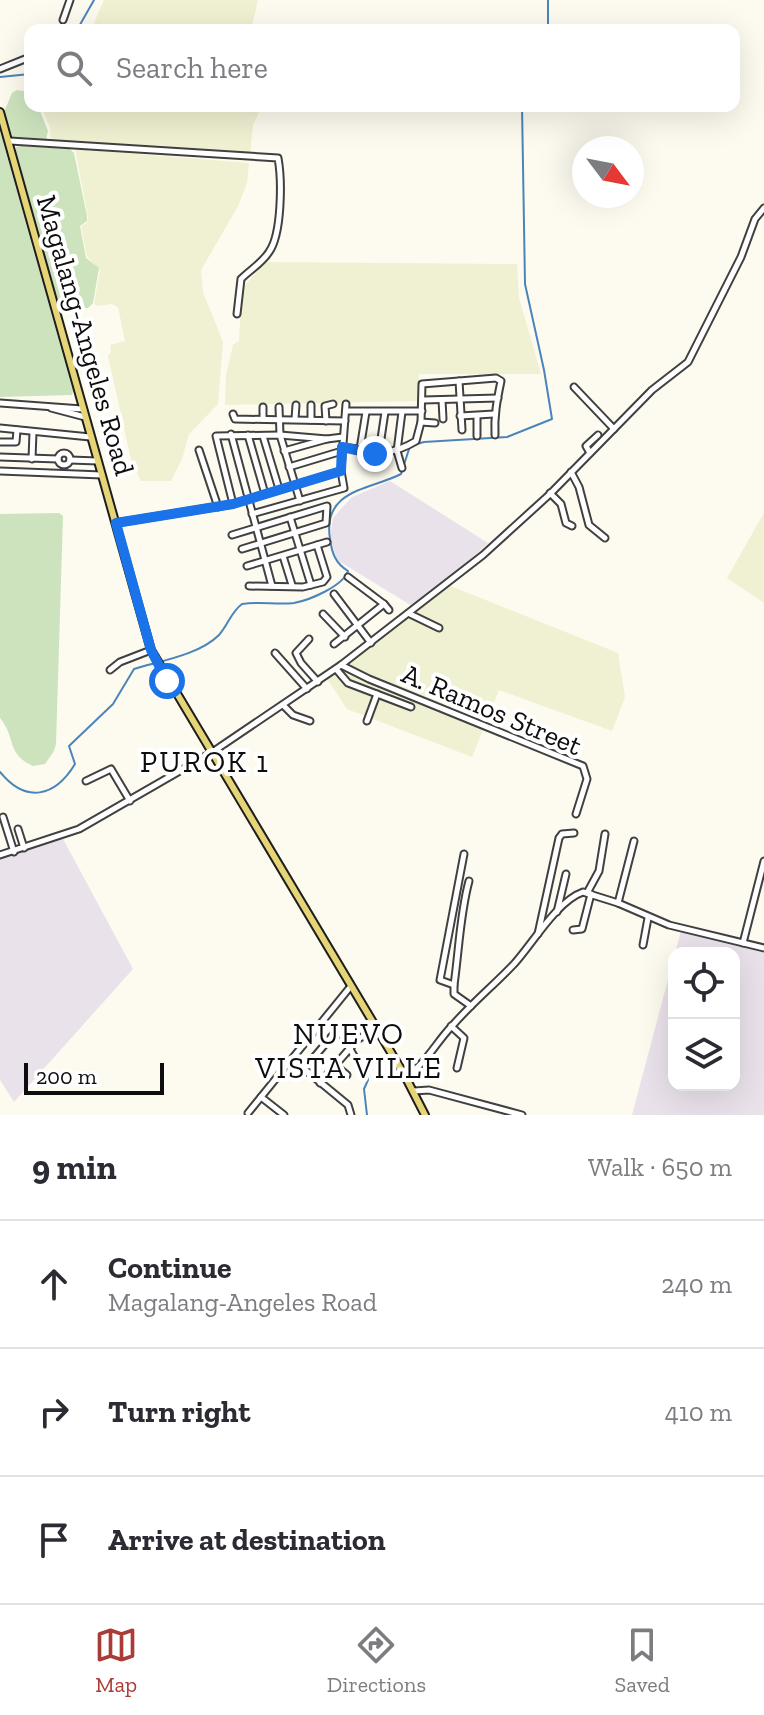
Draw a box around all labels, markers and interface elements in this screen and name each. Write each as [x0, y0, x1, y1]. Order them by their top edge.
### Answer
search box [24, 24, 740, 112]
icon: search [52, 46, 96, 90]
text: Search here [116, 50, 268, 86]
north arrow [572, 136, 644, 208]
street label: Magalang-Angeles Road [30, 191, 141, 479]
route end [357, 436, 393, 472]
street label: A. Ramos Street [397, 657, 587, 762]
route start [149, 663, 185, 699]
district label: PUROK 1 [140, 744, 270, 780]
map controls [668, 947, 740, 1091]
button: locate [668, 947, 740, 1019]
district label: NUEVO VISTA VILLE [254, 1016, 443, 1086]
button: layers [668, 1019, 740, 1091]
scale bar [24, 1059, 164, 1095]
text: 200 m [36, 1063, 97, 1090]
text: 9 min [32, 1147, 117, 1188]
text: Walk · 650 m [588, 1151, 732, 1183]
text: Continue [108, 1250, 232, 1286]
icon: ahead [32, 1262, 76, 1306]
text: 240 m [661, 1268, 732, 1300]
text: Magalang-Angeles Road [108, 1286, 377, 1318]
icon: right [32, 1390, 76, 1434]
text: Turn right [108, 1394, 250, 1430]
text: 410 m [665, 1396, 732, 1428]
icon: arrive [32, 1518, 76, 1562]
text: Arrive at destination [108, 1522, 385, 1558]
tab: Map [94, 1623, 138, 1698]
tab: Directions [327, 1623, 426, 1698]
tab: Saved [615, 1623, 670, 1698]

